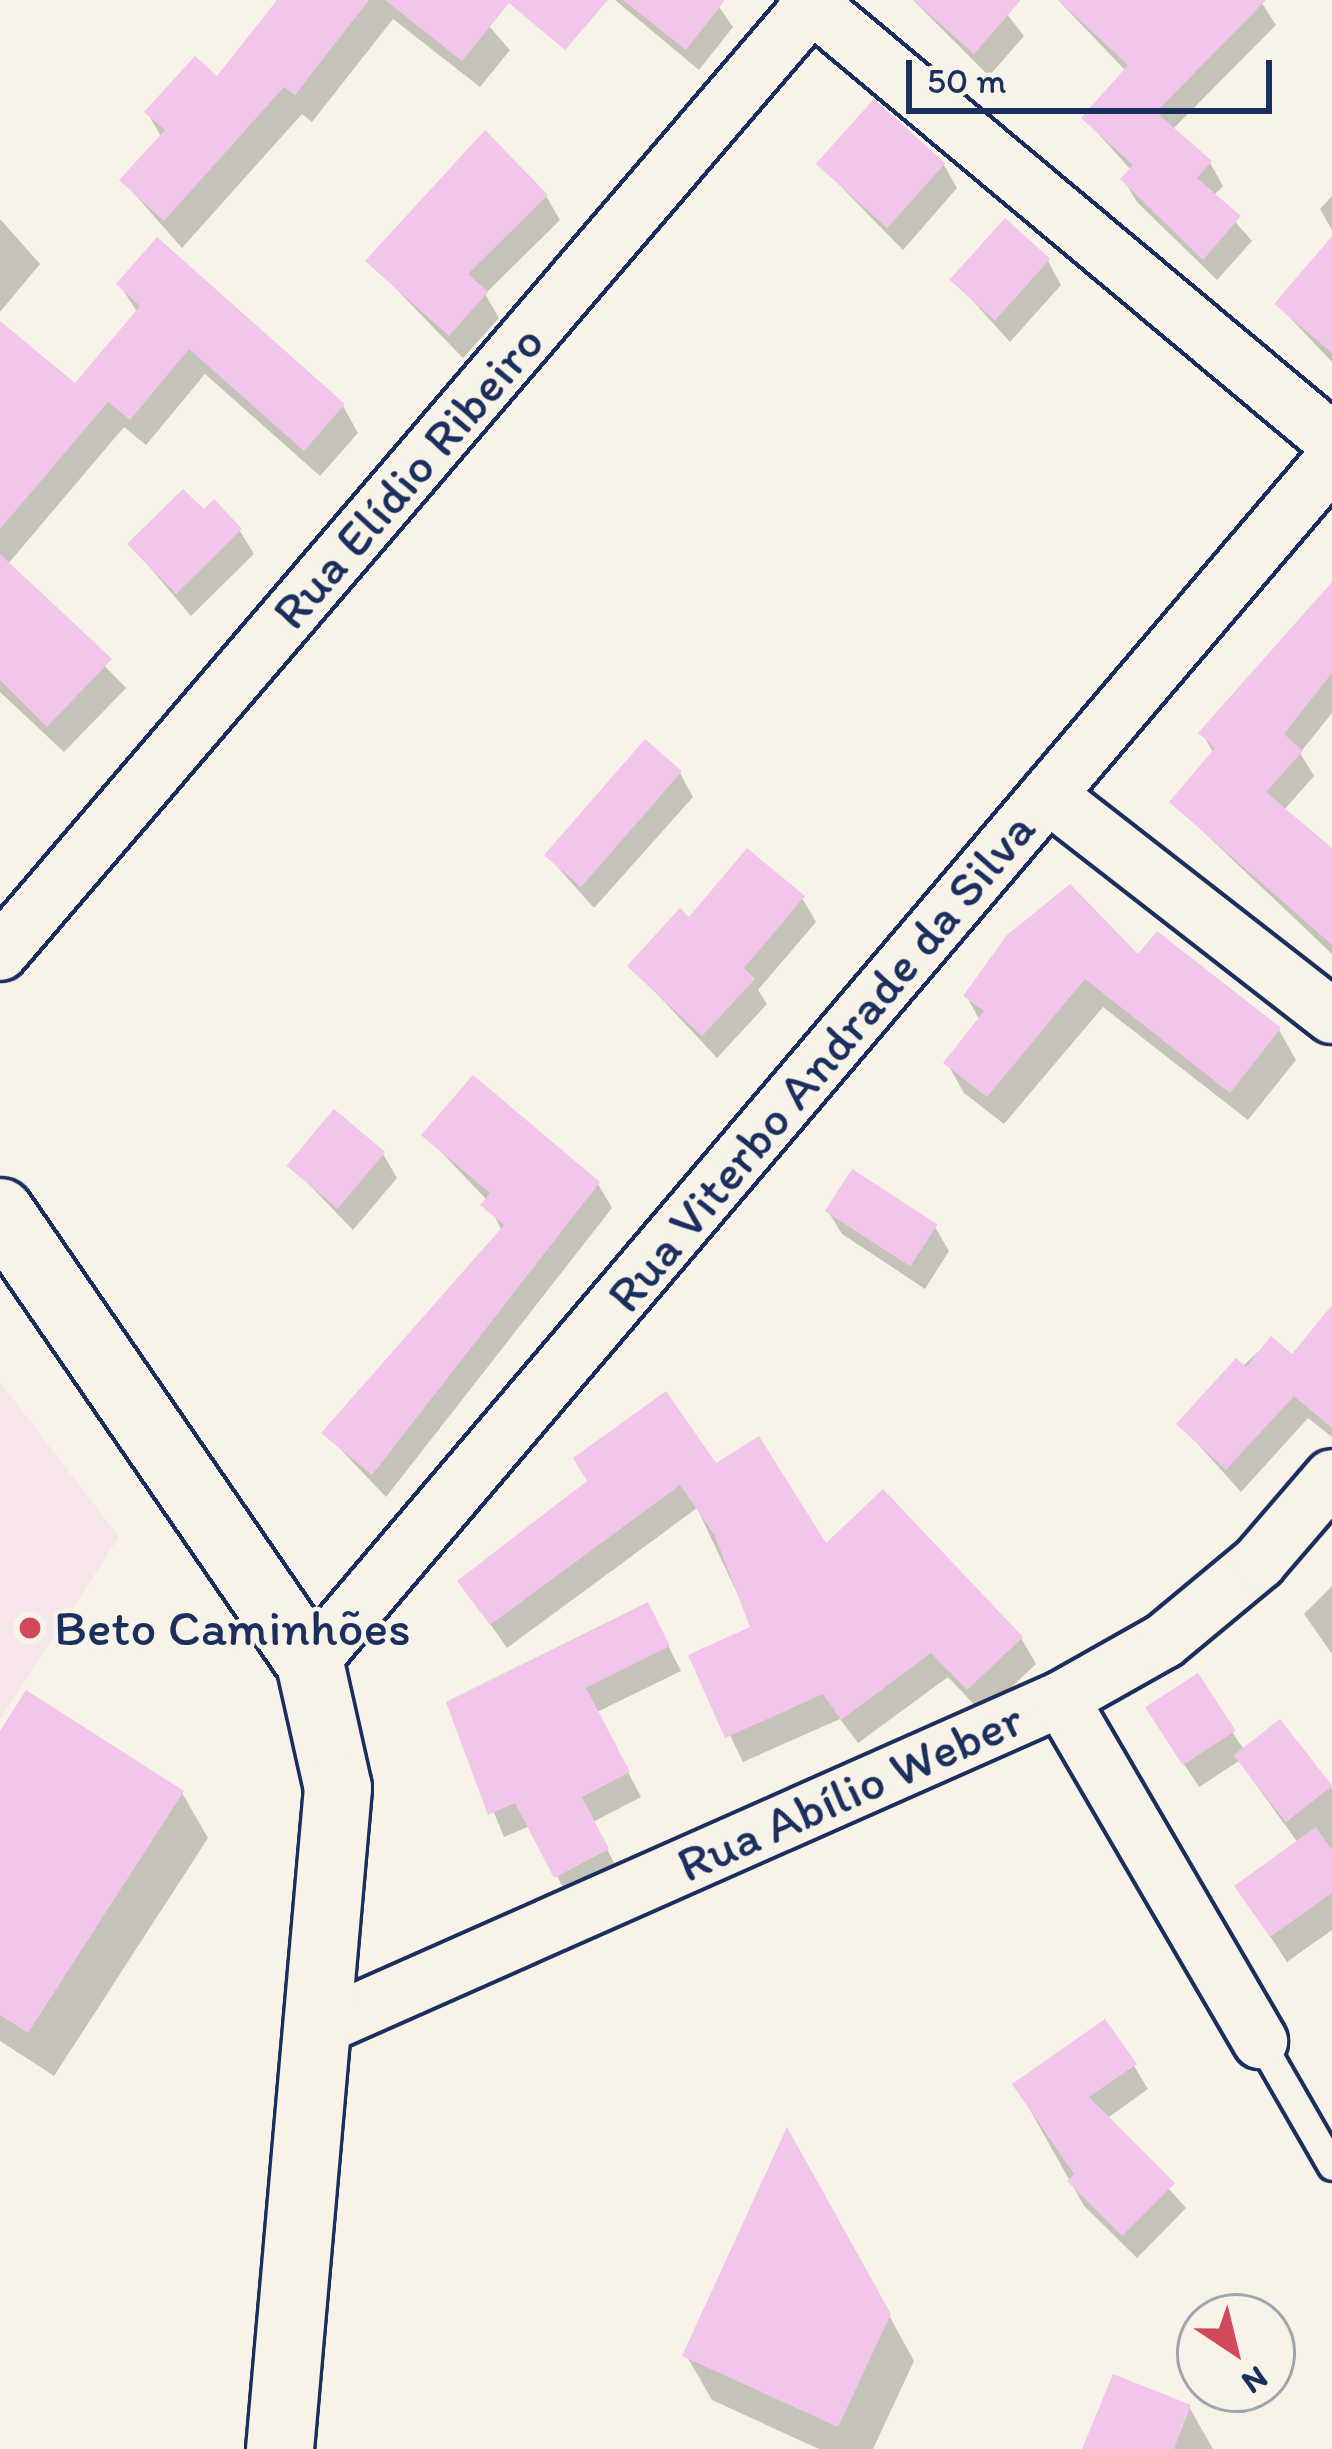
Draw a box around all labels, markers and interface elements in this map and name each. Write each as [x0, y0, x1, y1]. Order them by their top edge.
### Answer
scale bar [912, 36, 1278, 110]
text: 50 m [927, 59, 1006, 102]
street label: Rua Elídio Ribeiro [260, 313, 556, 641]
street label: Rua Viterbo Andrade da Silva [593, 799, 1049, 1325]
place label: Beto Caminhões [54, 1597, 411, 1659]
marker: Beto Caminhões [17, 1615, 43, 1641]
street label: Rua Abílio Weber [669, 1689, 1031, 1895]
north arrow [1176, 2293, 1296, 2413]
text: N [1235, 2358, 1276, 2403]

